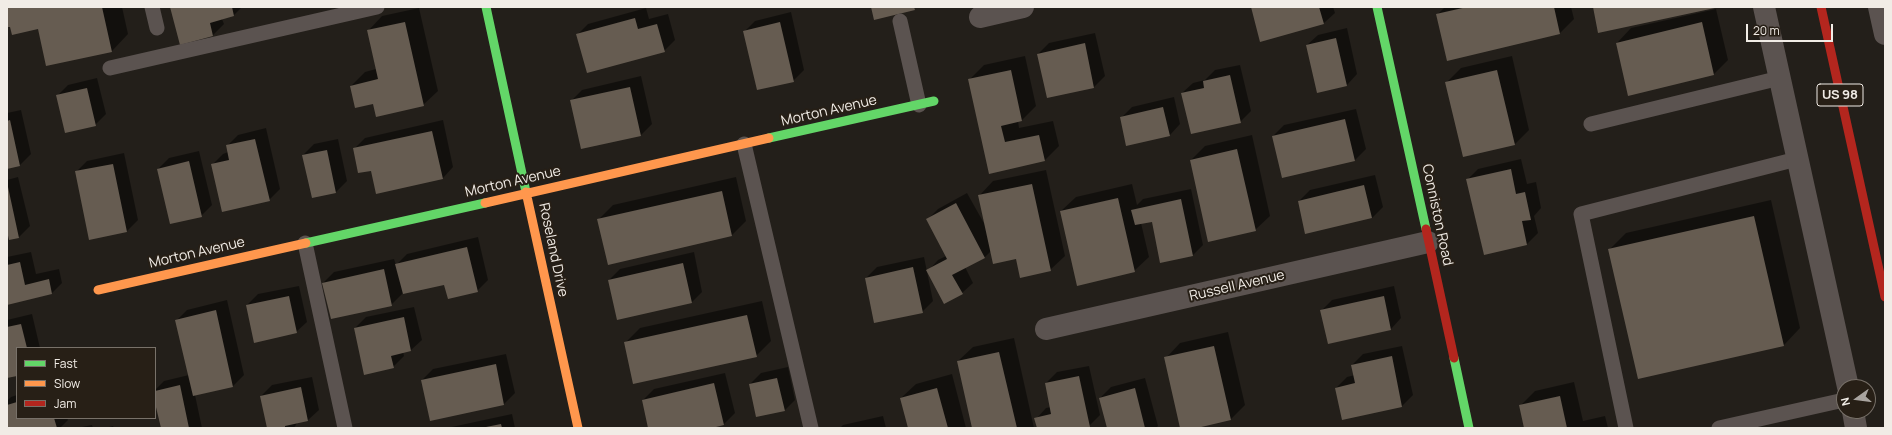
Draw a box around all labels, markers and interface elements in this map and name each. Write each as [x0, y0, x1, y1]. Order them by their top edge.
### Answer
scale bar [1748, 16, 1835, 42]
text: 20 m [1753, 22, 1780, 39]
road number: US 98 [1817, 84, 1863, 106]
street label: Morton Avenue [779, 92, 879, 130]
street label: Morton Avenue [463, 163, 563, 201]
street label: Conniston Road [1418, 163, 1456, 267]
street label: Roseland Drive [535, 201, 571, 299]
street label: Morton Avenue [147, 234, 247, 272]
street label: Russell Avenue [1188, 267, 1286, 305]
legend [16, 347, 156, 419]
text: Fast [54, 355, 78, 372]
text: Slow [54, 375, 80, 392]
north arrow [1836, 379, 1876, 419]
text: Jam [54, 395, 76, 412]
text: N [1837, 396, 1853, 407]

